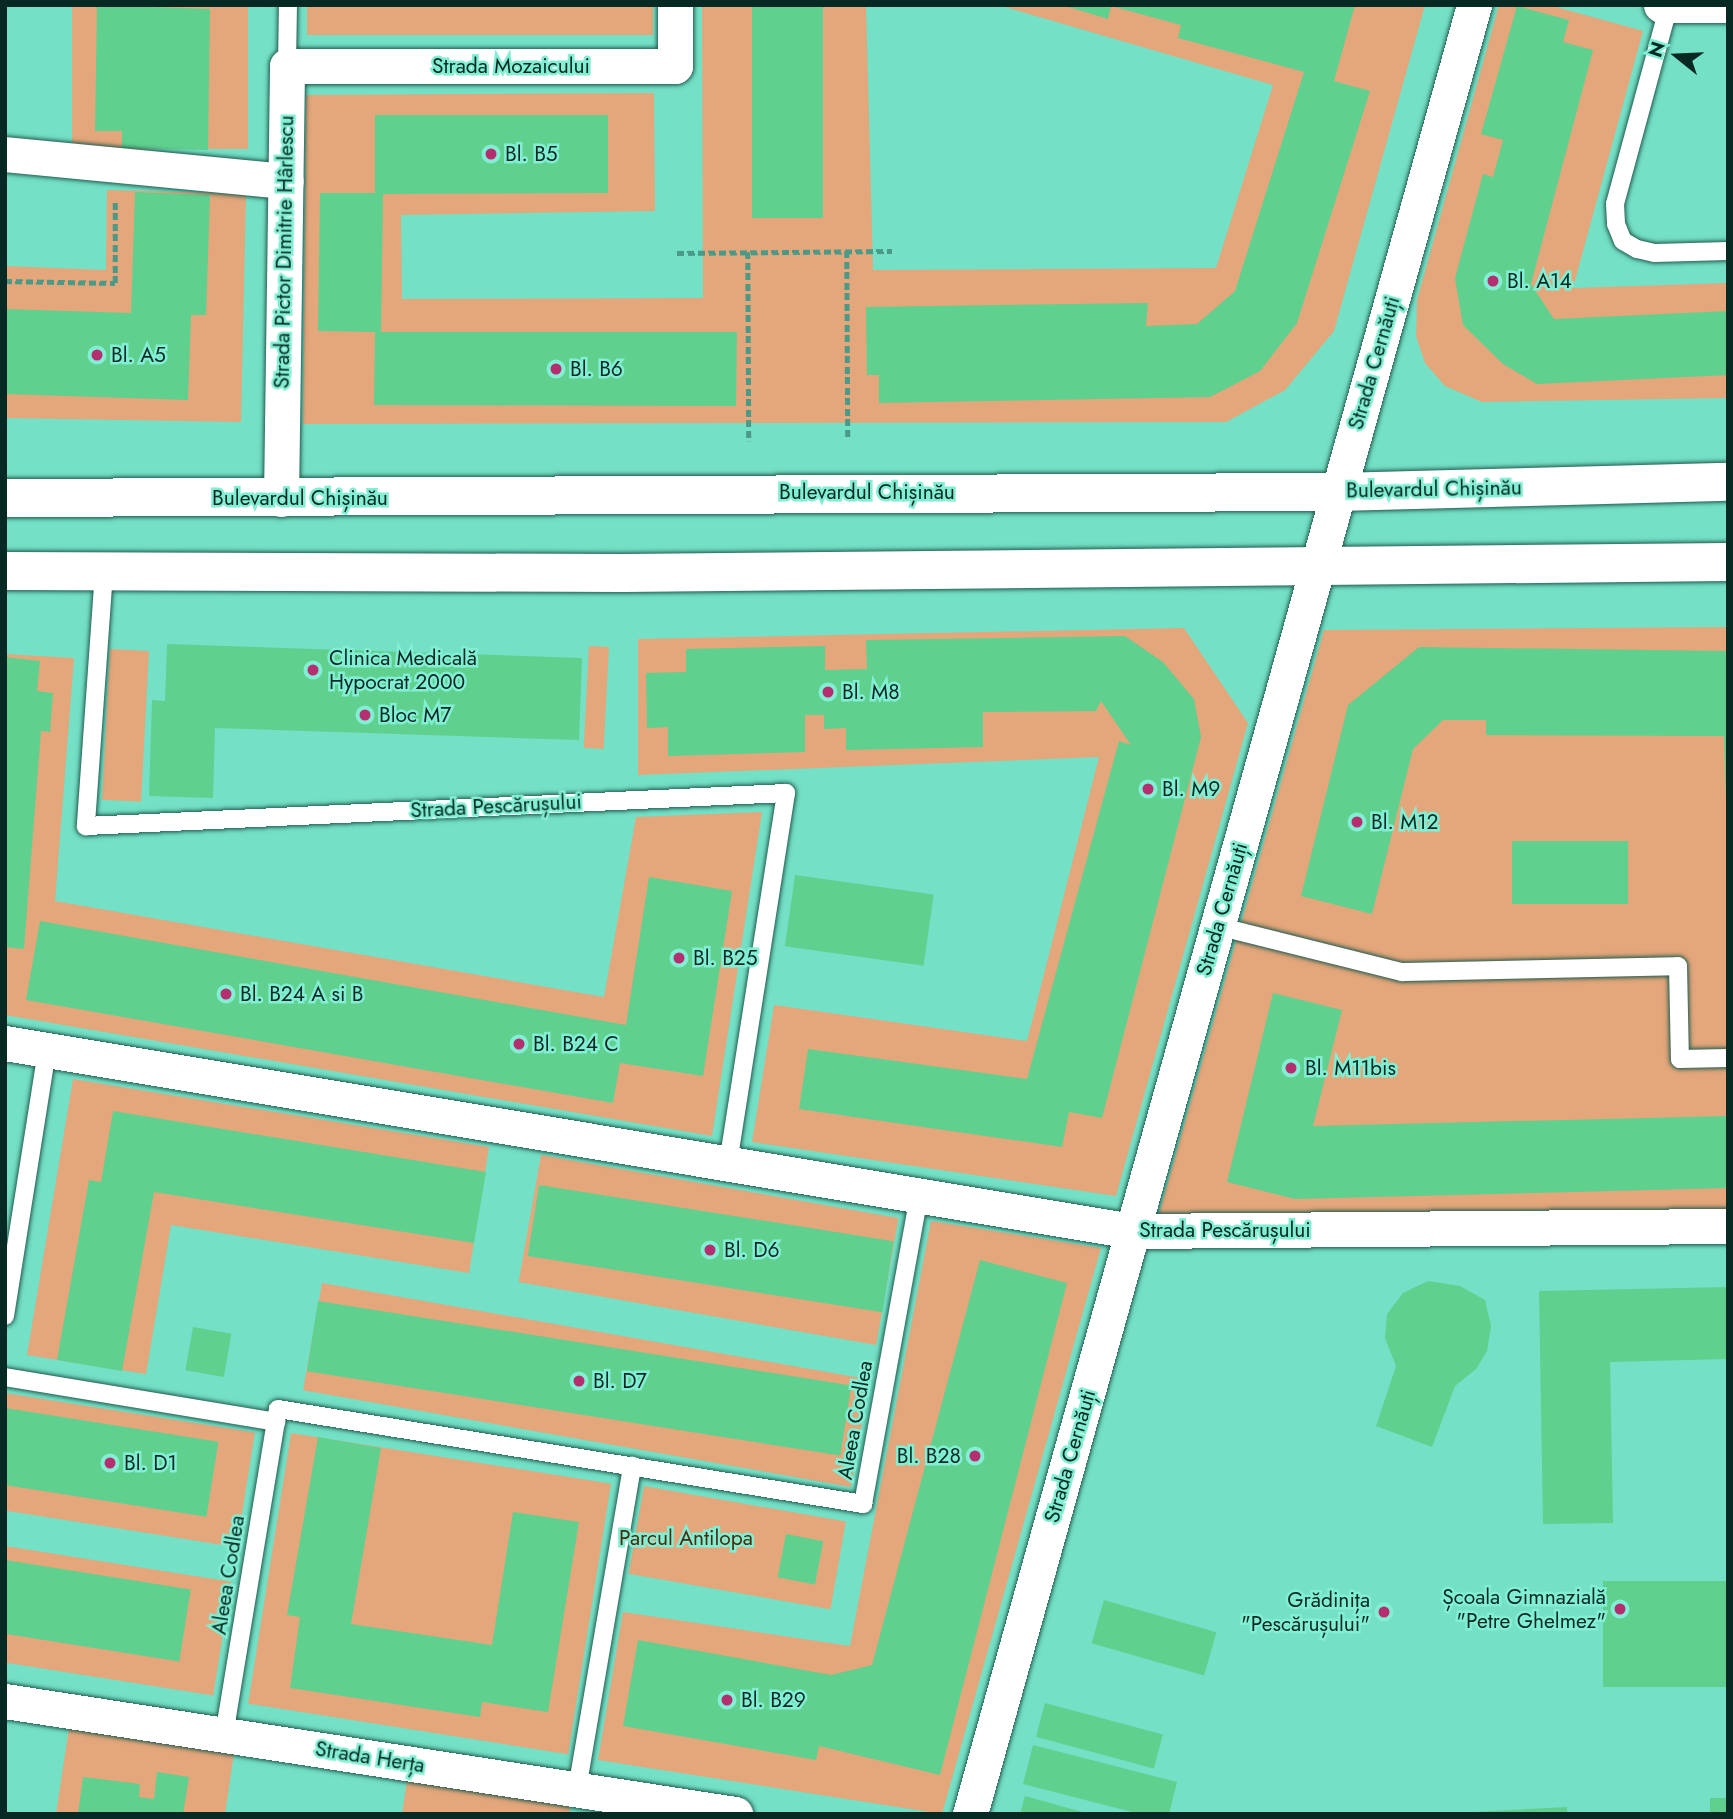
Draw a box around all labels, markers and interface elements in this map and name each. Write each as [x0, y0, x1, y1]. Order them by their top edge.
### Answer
north arrow [1642, 21, 1712, 91]
text: N [1641, 38, 1672, 61]
street label: Strada Mozaicului [432, 53, 590, 79]
street label: Strada Pictor Dimitrie Hârlescu [269, 115, 299, 389]
place label: Bl. B5 [505, 141, 558, 167]
marker: Bl. B5 [483, 146, 499, 162]
place label: Bl. A14 [1507, 268, 1572, 294]
marker: Bl. A14 [1485, 273, 1501, 289]
street label: Strada Cernăuți [1343, 294, 1405, 432]
place label: Bl. A5 [111, 342, 166, 368]
marker: Bl. A5 [89, 347, 105, 363]
place label: Bl. B6 [570, 356, 623, 382]
marker: Bl. B6 [548, 361, 564, 377]
street label: Bulevardul Chișinău [1346, 475, 1522, 503]
street label: Bulevardul Chișinău [779, 479, 955, 505]
street label: Bulevardul Chișinău [212, 485, 388, 511]
place label: Clinica Medicală Hypocrat 2000 [329, 645, 477, 695]
marker: Clinica Medicală Hypocrat 2000 [303, 660, 323, 680]
place label: Bl. M8 [842, 679, 900, 705]
marker: Bl. M8 [820, 684, 836, 700]
place label: Bloc M7 [379, 702, 451, 728]
marker: Bloc M7 [357, 707, 373, 723]
place label: Bl. M9 [1162, 776, 1220, 802]
marker: Bl. M9 [1140, 781, 1156, 797]
street label: Strada Pescărușului [410, 789, 582, 823]
place label: Bl. M12 [1371, 809, 1439, 835]
marker: Bl. M12 [1349, 814, 1365, 830]
street label: Strada Cernăuți [1191, 840, 1253, 978]
place label: Bl. B25 [693, 945, 758, 971]
marker: Bl. B25 [671, 950, 687, 966]
place label: Bl. B24 A si B [240, 981, 363, 1007]
marker: Bl. B24 A si B [218, 986, 234, 1002]
place label: Bl. B24 C [533, 1031, 619, 1057]
marker: Bl. B24 C [511, 1036, 527, 1052]
place label: Bl. M11bis [1305, 1055, 1396, 1081]
marker: Bl. M11bis [1283, 1060, 1299, 1076]
street label: Strada Pescărușului [1139, 1217, 1311, 1243]
place label: Bl. D6 [724, 1237, 780, 1263]
marker: Bl. D6 [702, 1242, 718, 1258]
street label: Aleea Codlea [832, 1359, 878, 1481]
place label: Bl. D7 [593, 1368, 647, 1394]
marker: Bl. D7 [571, 1373, 587, 1389]
street label: Strada Cernăuți [1039, 1387, 1101, 1525]
place label: Bl. B28 [897, 1443, 961, 1469]
marker: Bl. B28 [967, 1448, 983, 1464]
place label: Bl. D1 [124, 1450, 177, 1476]
marker: Bl. D1 [102, 1455, 118, 1471]
street label: Aleea Codlea [206, 1514, 250, 1636]
park label: Parcul Antilopa [619, 1525, 753, 1551]
place label: Școala Gimnazială "Petre Ghelmez" [1442, 1584, 1606, 1634]
place label: Grădinița "Pescărușului" [1241, 1587, 1370, 1637]
marker: Școala Gimnazială "Petre Ghelmez" [1612, 1601, 1628, 1617]
marker: Grădinița "Pescărușului" [1376, 1604, 1392, 1620]
place label: Bl. B29 [741, 1687, 806, 1713]
marker: Bl. B29 [719, 1692, 735, 1708]
street label: Strada Herța [314, 1736, 426, 1778]

